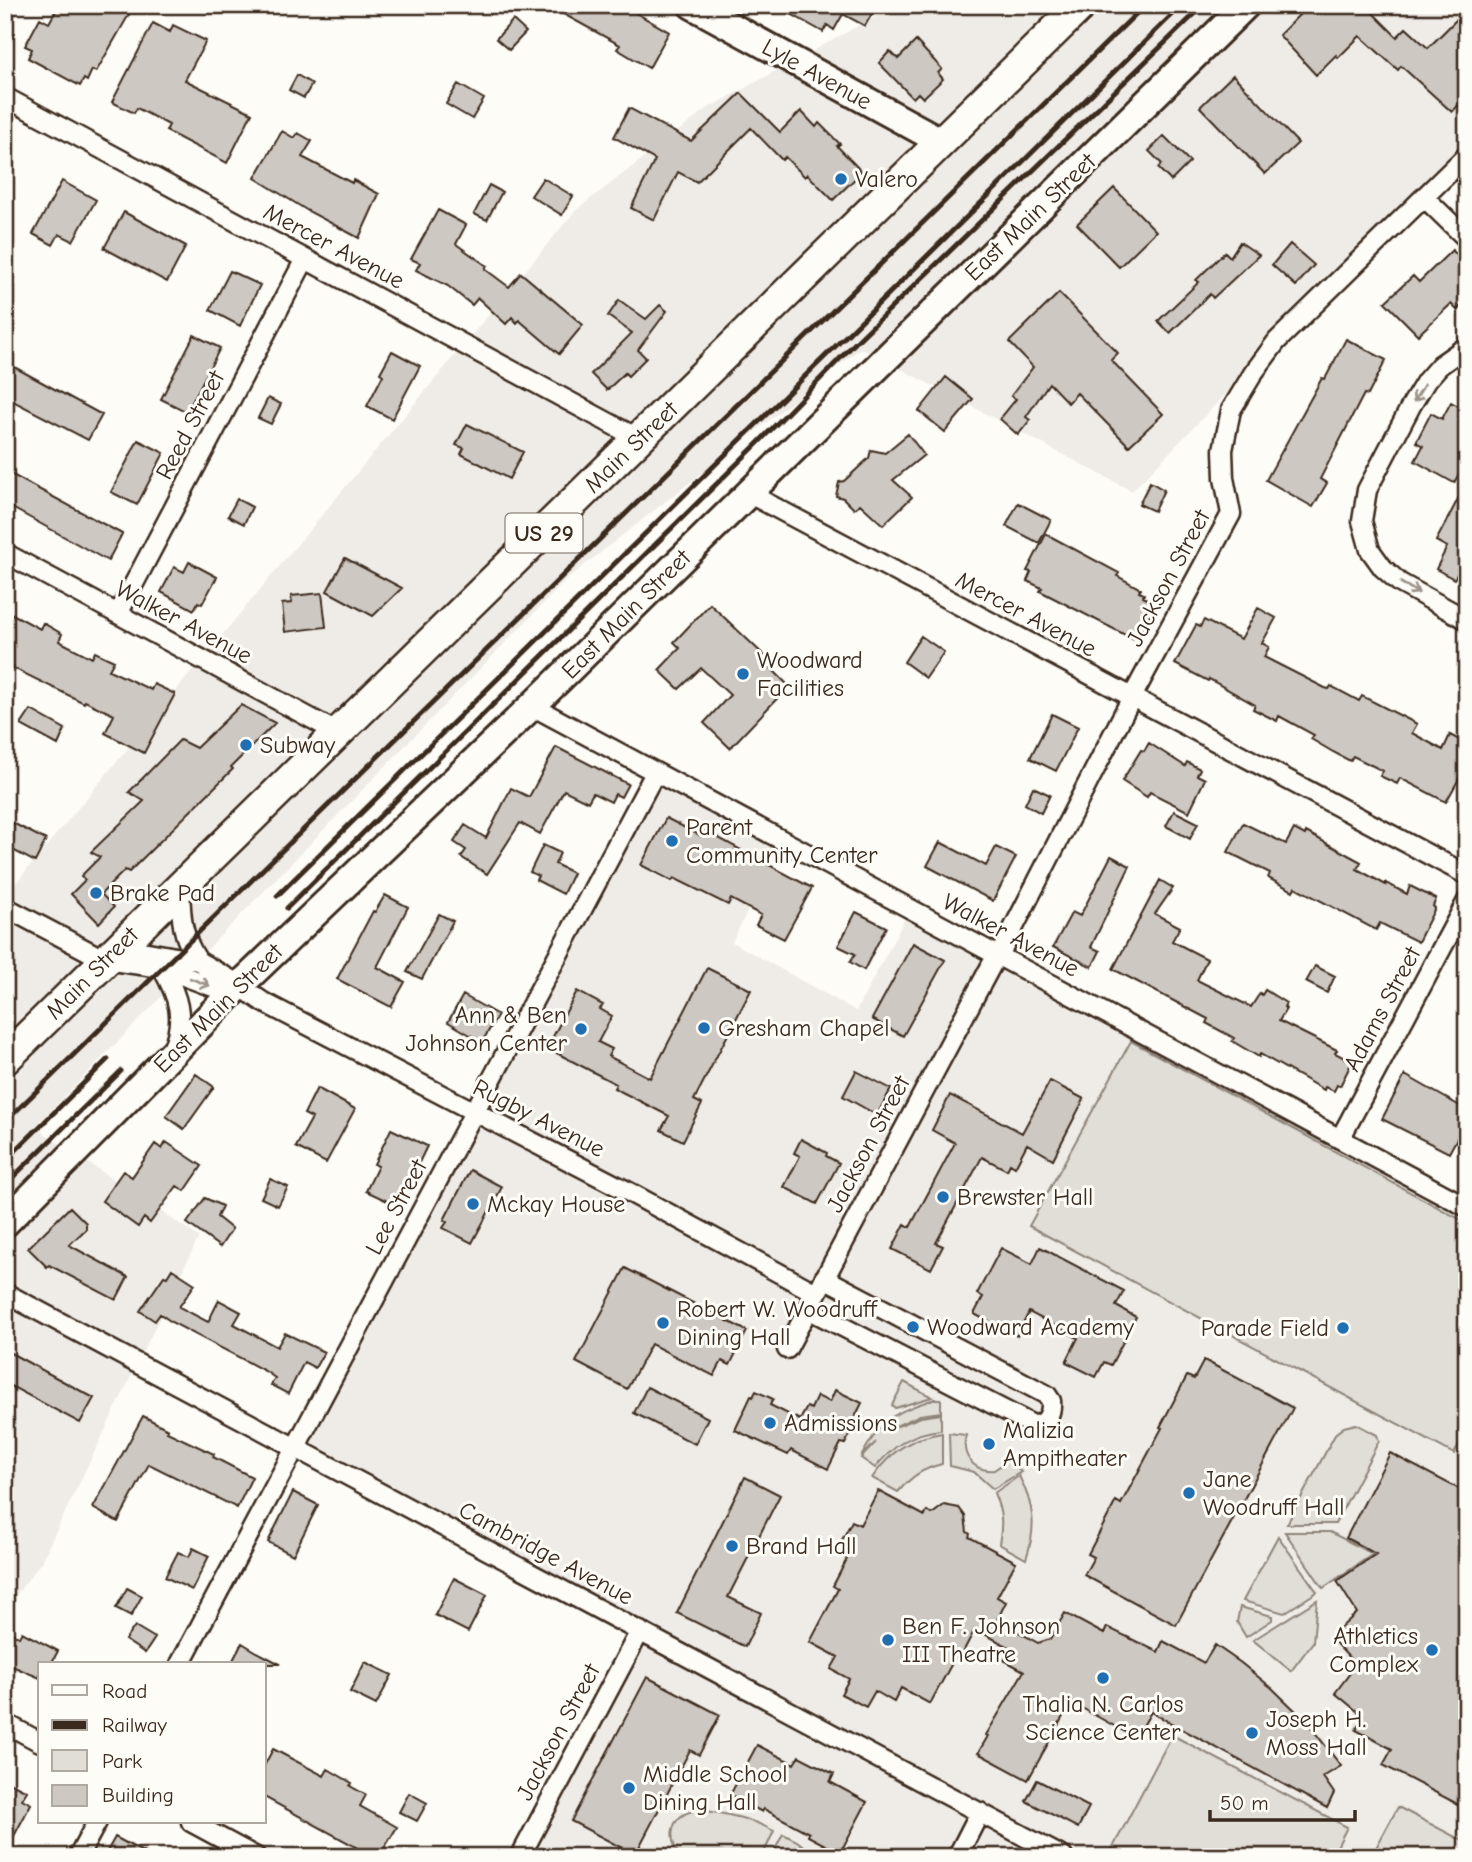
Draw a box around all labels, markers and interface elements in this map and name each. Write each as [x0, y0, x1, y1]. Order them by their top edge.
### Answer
street label: Lyle Avenue [757, 32, 877, 116]
street label: East Main Street [959, 147, 1102, 286]
place label: Valero [855, 165, 918, 193]
marker: Valero [833, 171, 849, 187]
street label: Mercer Avenue [259, 197, 409, 295]
street label: Reed Street [150, 365, 231, 484]
one-way arrow [1411, 383, 1426, 402]
street label: Main Street [578, 395, 684, 499]
street label: Jackson Street [1120, 504, 1216, 651]
road number: US 29 [505, 513, 582, 552]
street label: East Main Street [556, 543, 697, 684]
street label: Mercer Avenue [951, 565, 1101, 663]
street label: Walker Avenue [111, 574, 257, 670]
one-way arrow [1399, 581, 1419, 595]
place label: Woodward Facilities [757, 646, 863, 702]
marker: Woodward Facilities [735, 666, 751, 682]
place label: Subway [260, 731, 335, 759]
marker: Subway [238, 737, 254, 753]
place label: Parent Community Center [686, 813, 878, 869]
marker: Parent Community Center [664, 833, 680, 849]
place label: Brake Pad [110, 879, 215, 907]
marker: Brake Pad [88, 885, 104, 901]
street label: Walker Avenue [938, 887, 1084, 983]
street label: Main Street [40, 920, 145, 1025]
street label: East Main Street [148, 937, 289, 1078]
street label: Adams Street [1337, 941, 1427, 1076]
one-way arrow [189, 977, 210, 989]
place label: Ann & Ben Johnson Center [406, 1001, 567, 1057]
place label: Gresham Chapel [718, 1014, 889, 1042]
marker: Gresham Chapel [696, 1020, 712, 1036]
marker: Ann & Ben Johnson Center [573, 1021, 589, 1037]
street label: Jackson Street [820, 1070, 916, 1217]
street label: Rugby Avenue [469, 1073, 609, 1163]
street label: Lee Street [359, 1154, 433, 1259]
place label: Brewster Hall [957, 1183, 1093, 1211]
marker: Brewster Hall [935, 1189, 951, 1205]
place label: Mckay House [487, 1190, 625, 1218]
marker: Mckay House [465, 1196, 481, 1212]
place label: Robert W. Woodruff Dining Hall [677, 1295, 878, 1351]
place label: Woodward Academy [927, 1313, 1134, 1341]
place label: Parade Field [1201, 1314, 1329, 1342]
marker: Robert W. Woodruff Dining Hall [655, 1315, 671, 1331]
marker: Woodward Academy [905, 1319, 921, 1335]
marker: Parade Field [1335, 1320, 1351, 1336]
place label: Admissions [784, 1409, 897, 1437]
marker: Admissions [762, 1415, 778, 1431]
place label: Malizia Ampitheater [1003, 1416, 1127, 1472]
marker: Malizia Ampitheater [981, 1436, 997, 1452]
place label: Jane Woodruff Hall [1203, 1465, 1344, 1521]
marker: Jane Woodruff Hall [1181, 1485, 1197, 1501]
street label: Cambridge Avenue [454, 1495, 638, 1611]
place label: Brand Hall [746, 1532, 857, 1560]
marker: Brand Hall [724, 1538, 740, 1554]
place label: Ben F. Johnson III Theatre [902, 1612, 1060, 1668]
place label: Athletics Complex [1329, 1622, 1419, 1678]
marker: Ben F. Johnson III Theatre [880, 1632, 896, 1648]
marker: Athletics Complex [1424, 1642, 1440, 1658]
street label: Jackson Street [510, 1658, 606, 1805]
legend [38, 1662, 266, 1824]
marker: Thalia N. Carlos Science Center [1095, 1670, 1111, 1686]
text: Road [102, 1679, 147, 1703]
place label: Thalia N. Carlos Science Center [1023, 1690, 1183, 1746]
place label: Joseph H. Moss Hall [1266, 1705, 1367, 1761]
text: Railway [102, 1713, 167, 1737]
marker: Joseph H. Moss Hall [1244, 1725, 1260, 1741]
text: Park [102, 1749, 142, 1773]
place label: Middle School Dining Hall [643, 1760, 788, 1816]
scale bar [1210, 1778, 1355, 1822]
marker: Middle School Dining Hall [621, 1780, 637, 1796]
text: Building [102, 1783, 174, 1807]
text: 50 m [1220, 1791, 1269, 1815]

